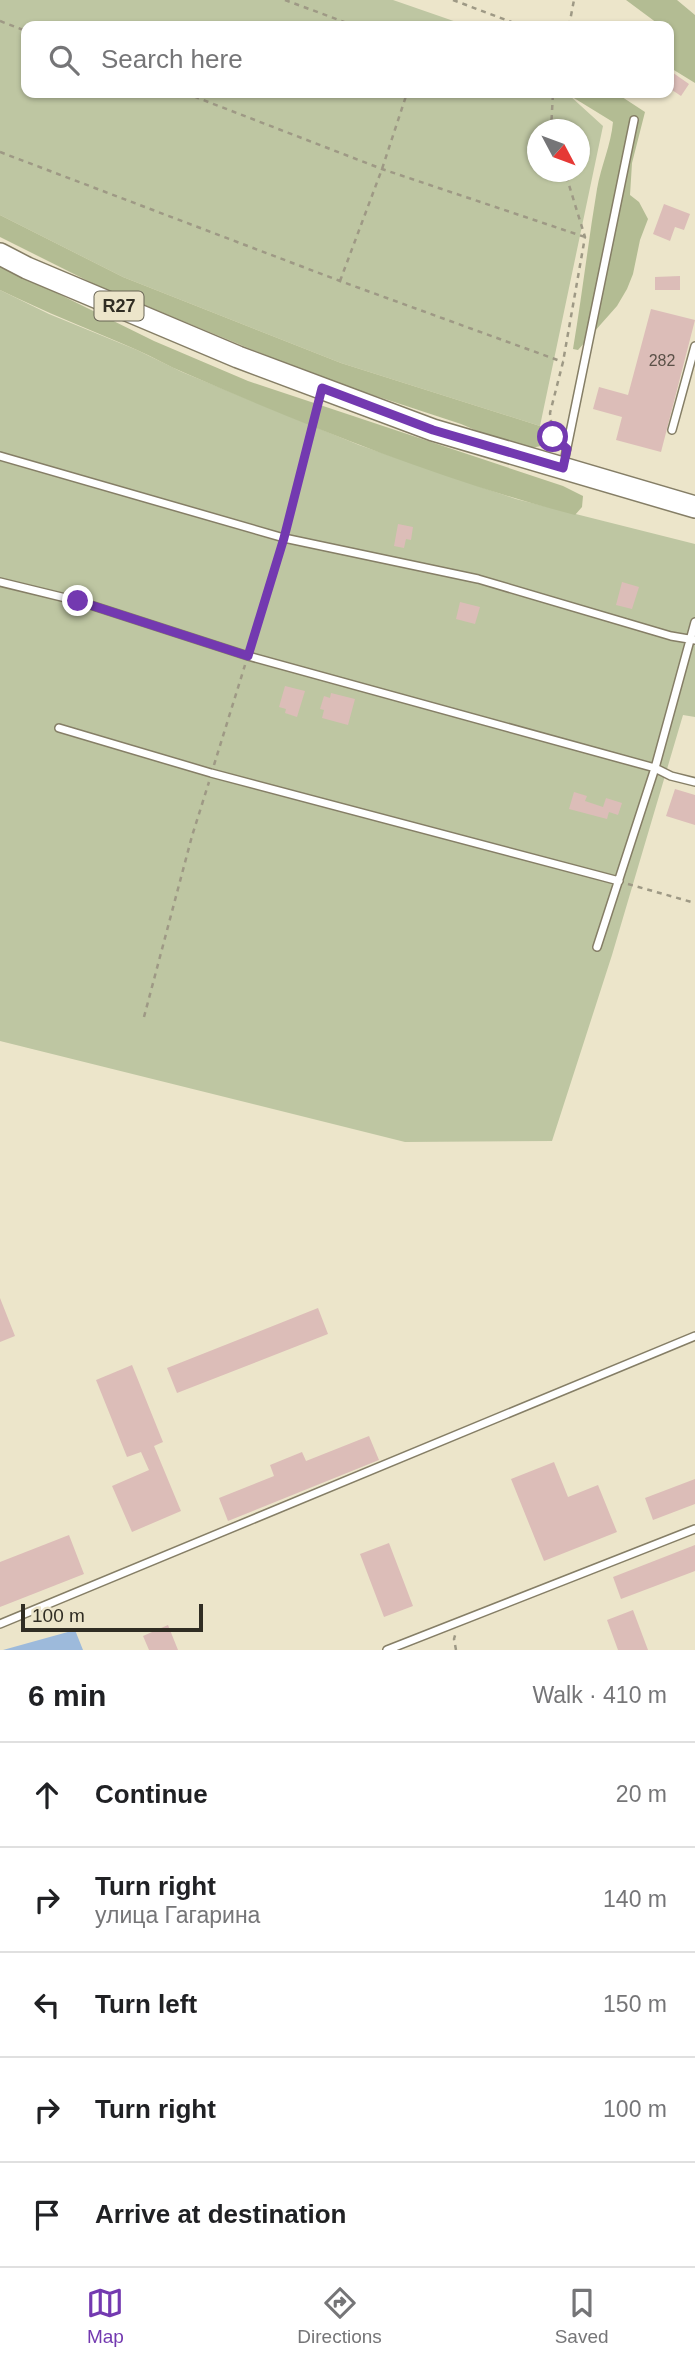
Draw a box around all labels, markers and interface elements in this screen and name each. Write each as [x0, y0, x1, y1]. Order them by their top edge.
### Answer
search box [21, 21, 674, 98]
icon: search [45, 41, 83, 79]
text: Search here [101, 44, 243, 74]
north arrow [527, 119, 590, 182]
road number: R27 [94, 292, 144, 320]
house number: 282 [649, 352, 675, 369]
route start [537, 421, 568, 452]
route end [62, 585, 93, 616]
scale bar [21, 1601, 203, 1633]
text: 100 m [32, 1605, 85, 1626]
text: 6 min [28, 1679, 106, 1712]
text: Walk · 410 m [532, 1682, 667, 1708]
icon: ahead [28, 1776, 66, 1814]
text: Continue [95, 1779, 208, 1809]
text: 20 m [616, 1781, 667, 1807]
text: Turn right [95, 1871, 216, 1901]
icon: right [28, 1881, 66, 1919]
text: 140 m [603, 1886, 667, 1912]
text: улица Гагарина [95, 1902, 260, 1928]
icon: left [28, 1986, 66, 2024]
text: Turn left [95, 1989, 197, 2019]
text: 150 m [603, 1991, 667, 2017]
icon: right [28, 2091, 66, 2129]
text: Turn right [95, 2094, 216, 2124]
text: 100 m [603, 2096, 667, 2122]
icon: arrive [28, 2196, 66, 2234]
text: Arrive at destination [95, 2199, 346, 2229]
tab: Map [86, 2284, 124, 2348]
tab: Directions [297, 2284, 382, 2348]
tab: Saved [555, 2284, 609, 2348]

